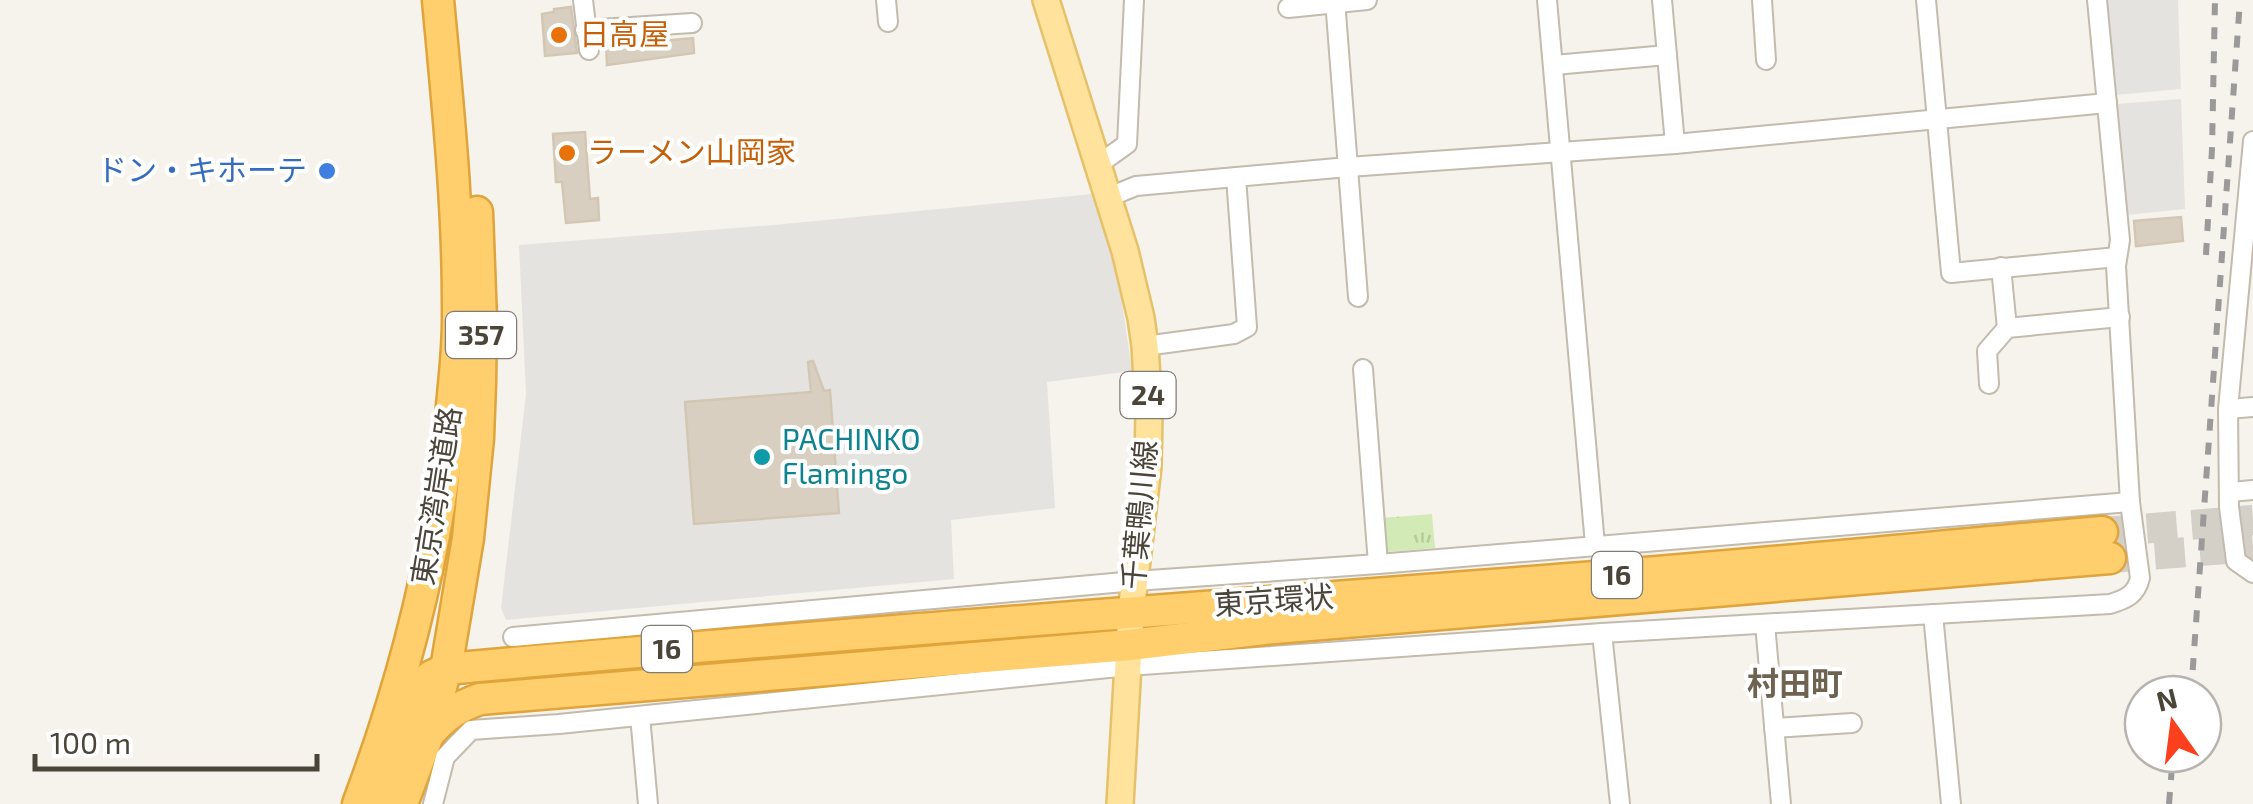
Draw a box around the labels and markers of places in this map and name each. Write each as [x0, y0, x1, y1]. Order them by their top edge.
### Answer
place label: 日高屋 [579, 15, 669, 51]
marker: 日高屋 [548, 24, 570, 46]
place label: ラーメン山岡家 [587, 133, 796, 169]
marker: ラーメン山岡家 [556, 142, 578, 164]
place label: ドン・キホーテ [97, 151, 307, 187]
marker: ドン・キホーテ [316, 160, 338, 182]
place label: PACHINKO Flamingo [782, 420, 920, 490]
marker: PACHINKO Flamingo [751, 446, 773, 468]

